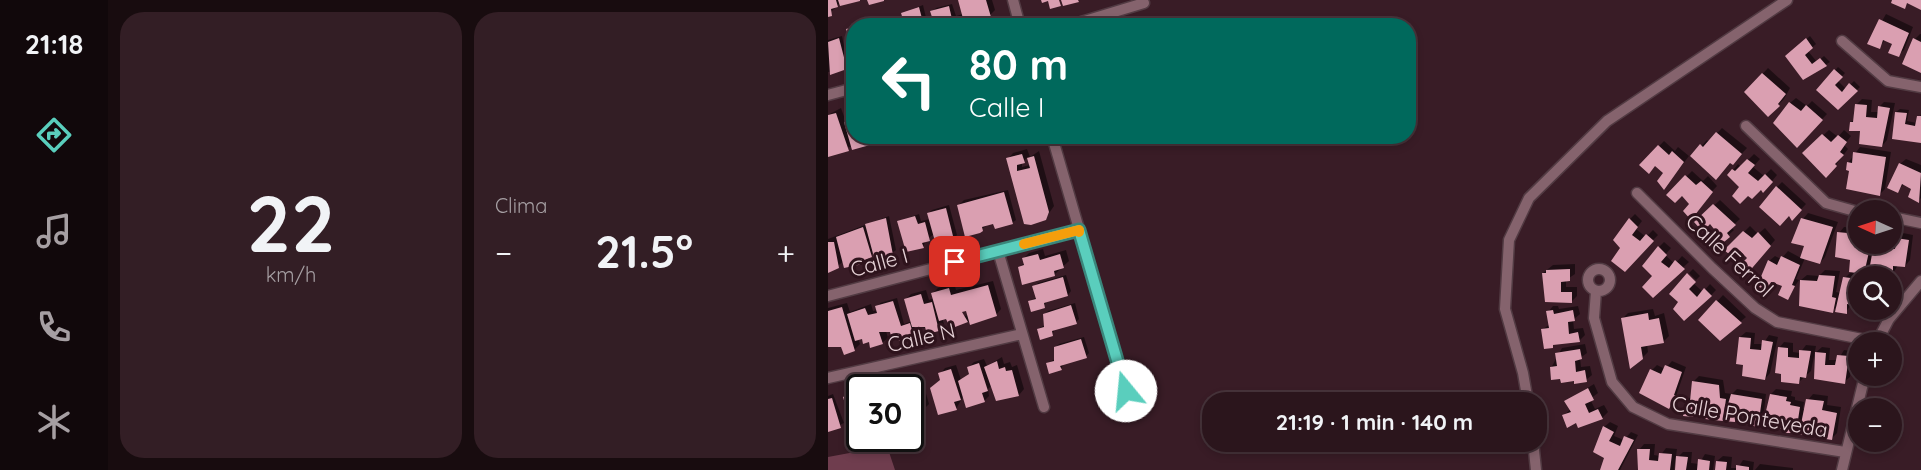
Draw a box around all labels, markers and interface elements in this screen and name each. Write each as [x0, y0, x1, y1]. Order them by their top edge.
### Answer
text: 21:18 [25, 27, 83, 61]
text: 80 m [969, 38, 1068, 91]
icon: left [870, 42, 948, 120]
text: Calle I [969, 90, 1045, 124]
icon: directions [33, 114, 75, 156]
text: 22 [247, 174, 335, 272]
text: Clima [495, 193, 547, 218]
north arrow [1848, 200, 1902, 254]
map controls [1848, 200, 1902, 452]
street label: Calle Ferrol [1681, 208, 1779, 302]
icon: music [33, 210, 75, 252]
text: 21.5° [595, 223, 693, 279]
text: − [495, 232, 512, 273]
text: + [776, 232, 795, 273]
pin [929, 236, 980, 287]
street label: Calle I [847, 242, 911, 282]
icon: arrive [938, 245, 971, 278]
text: km/h [266, 262, 316, 287]
button: search [1848, 266, 1902, 320]
icon: phone [33, 306, 75, 348]
street label: Calle N [885, 317, 957, 357]
button: + [1848, 332, 1902, 386]
position arrow [1094, 359, 1158, 423]
speed limit sign: 30 [846, 374, 924, 452]
street label: Calle Ponteveda [1670, 390, 1830, 442]
button: − [1848, 398, 1902, 452]
icon: climate [33, 401, 75, 443]
text: 21:19 · 1 min · 140 m [1276, 408, 1473, 436]

